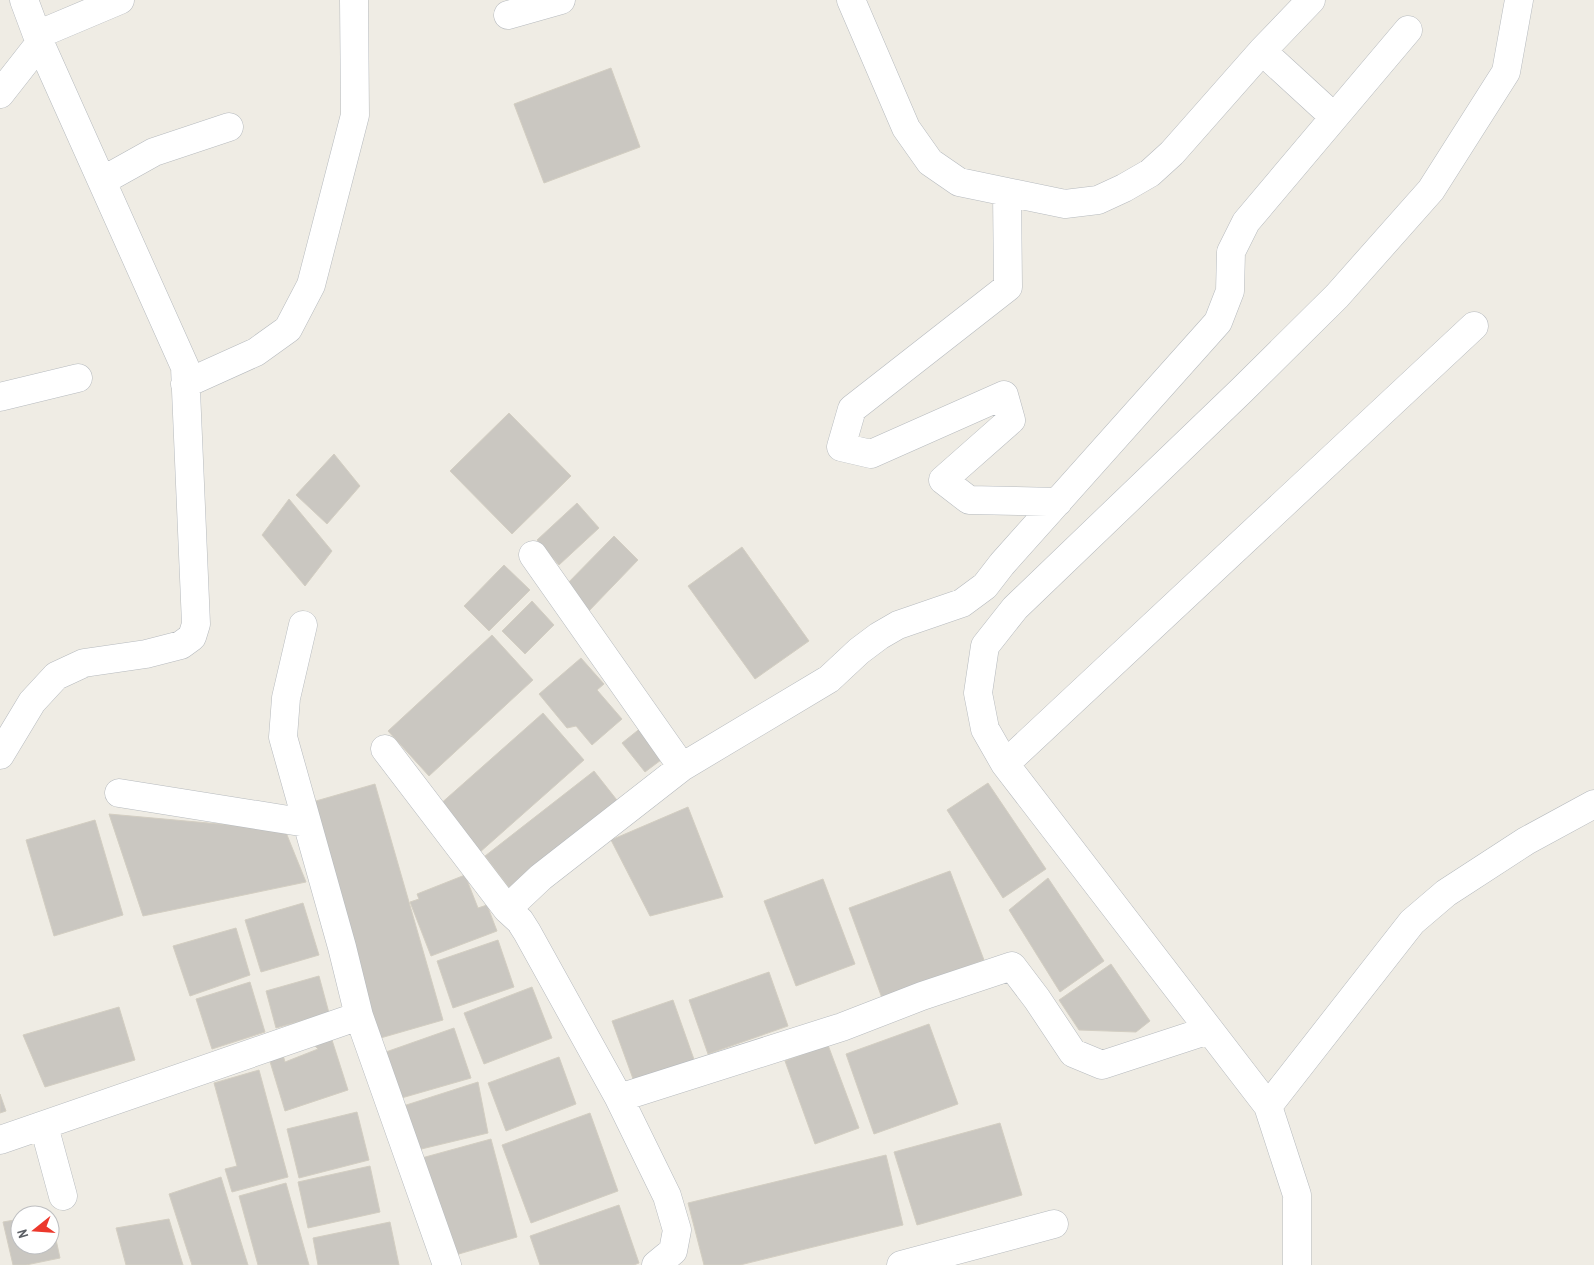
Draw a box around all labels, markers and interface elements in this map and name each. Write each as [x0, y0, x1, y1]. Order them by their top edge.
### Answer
north arrow [10, 1205, 60, 1255]
text: N [13, 1227, 32, 1240]

